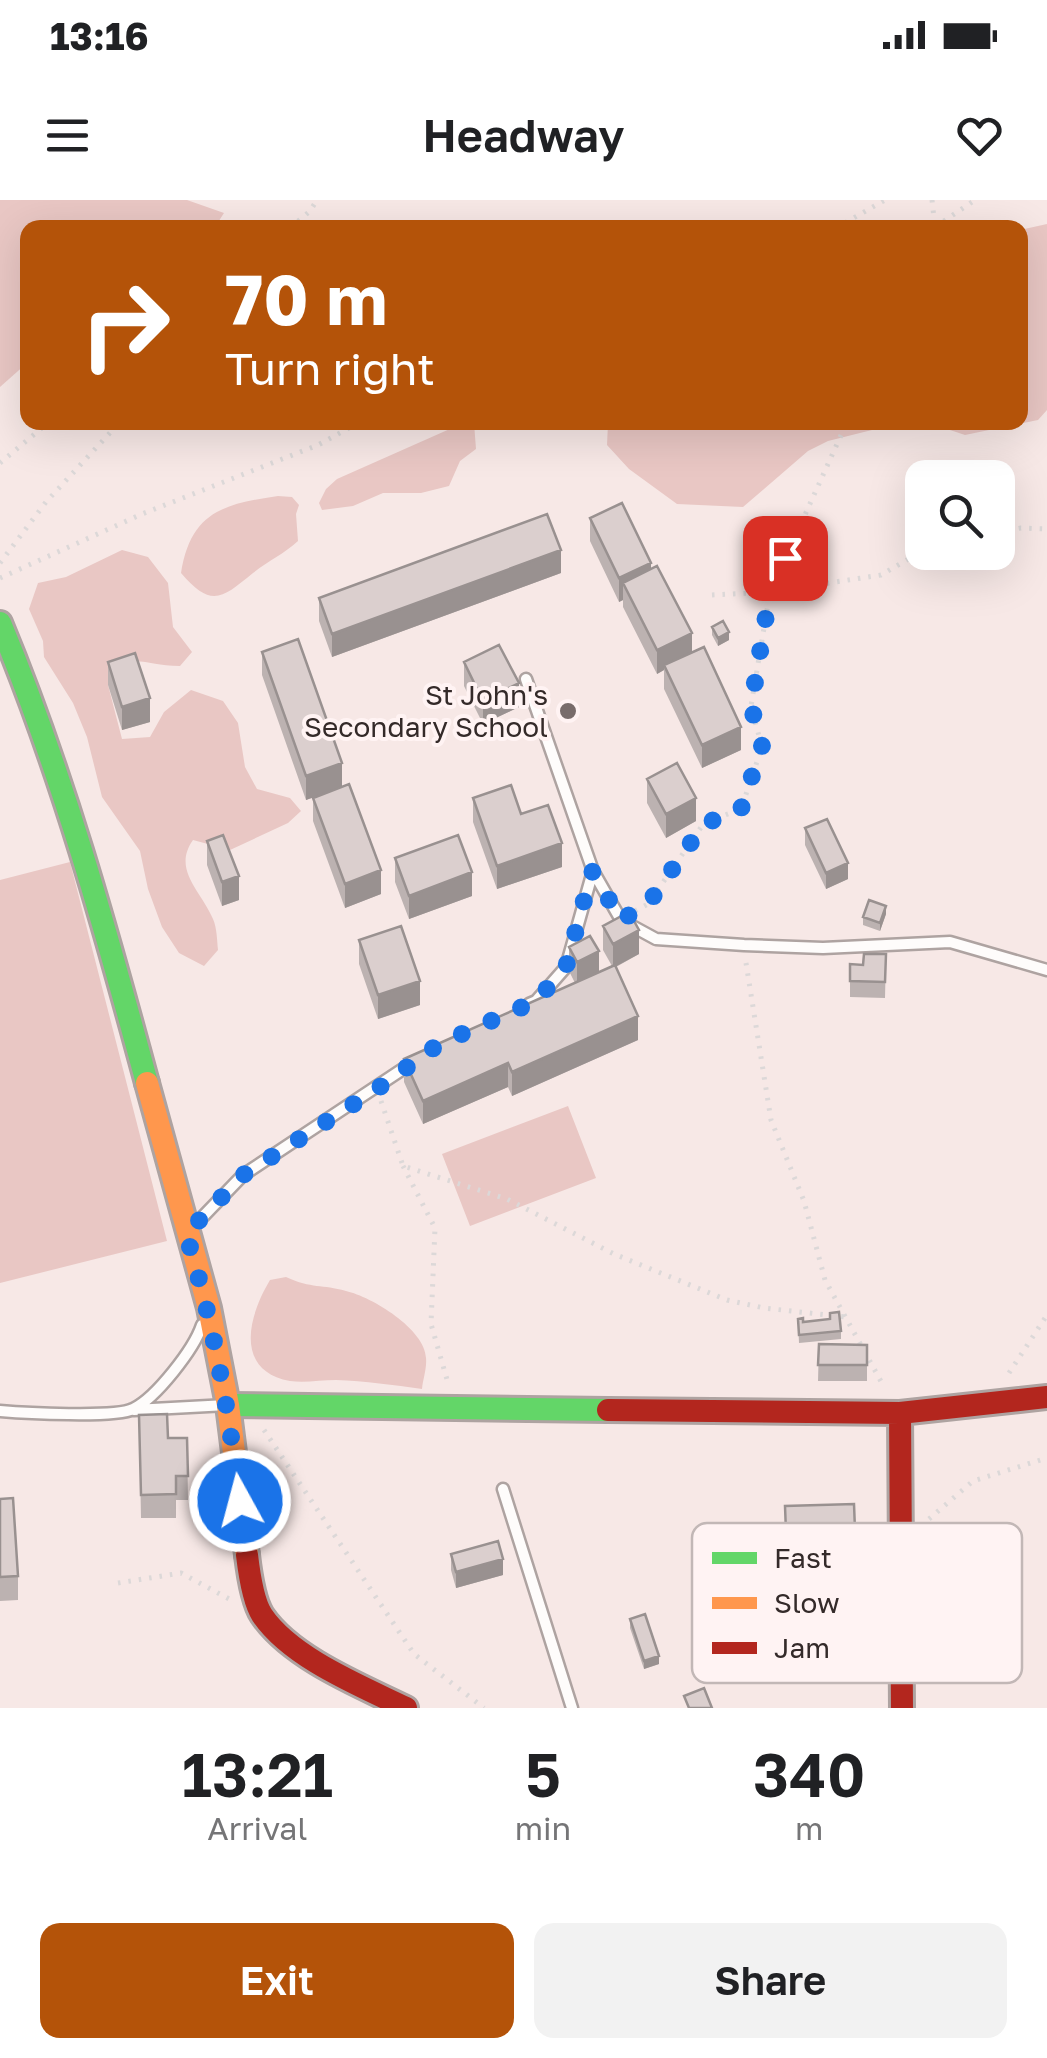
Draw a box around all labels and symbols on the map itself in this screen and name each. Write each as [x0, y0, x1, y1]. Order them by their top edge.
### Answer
pin [743, 516, 828, 601]
place label: St John's Secondary School [304, 678, 548, 743]
marker: St John's Secondary School [557, 700, 579, 722]
position arrow [188, 1449, 292, 1553]
legend [692, 1523, 1022, 1683]
text: Fast [774, 1541, 832, 1574]
text: Slow [774, 1586, 840, 1619]
text: Jam [774, 1631, 830, 1664]

